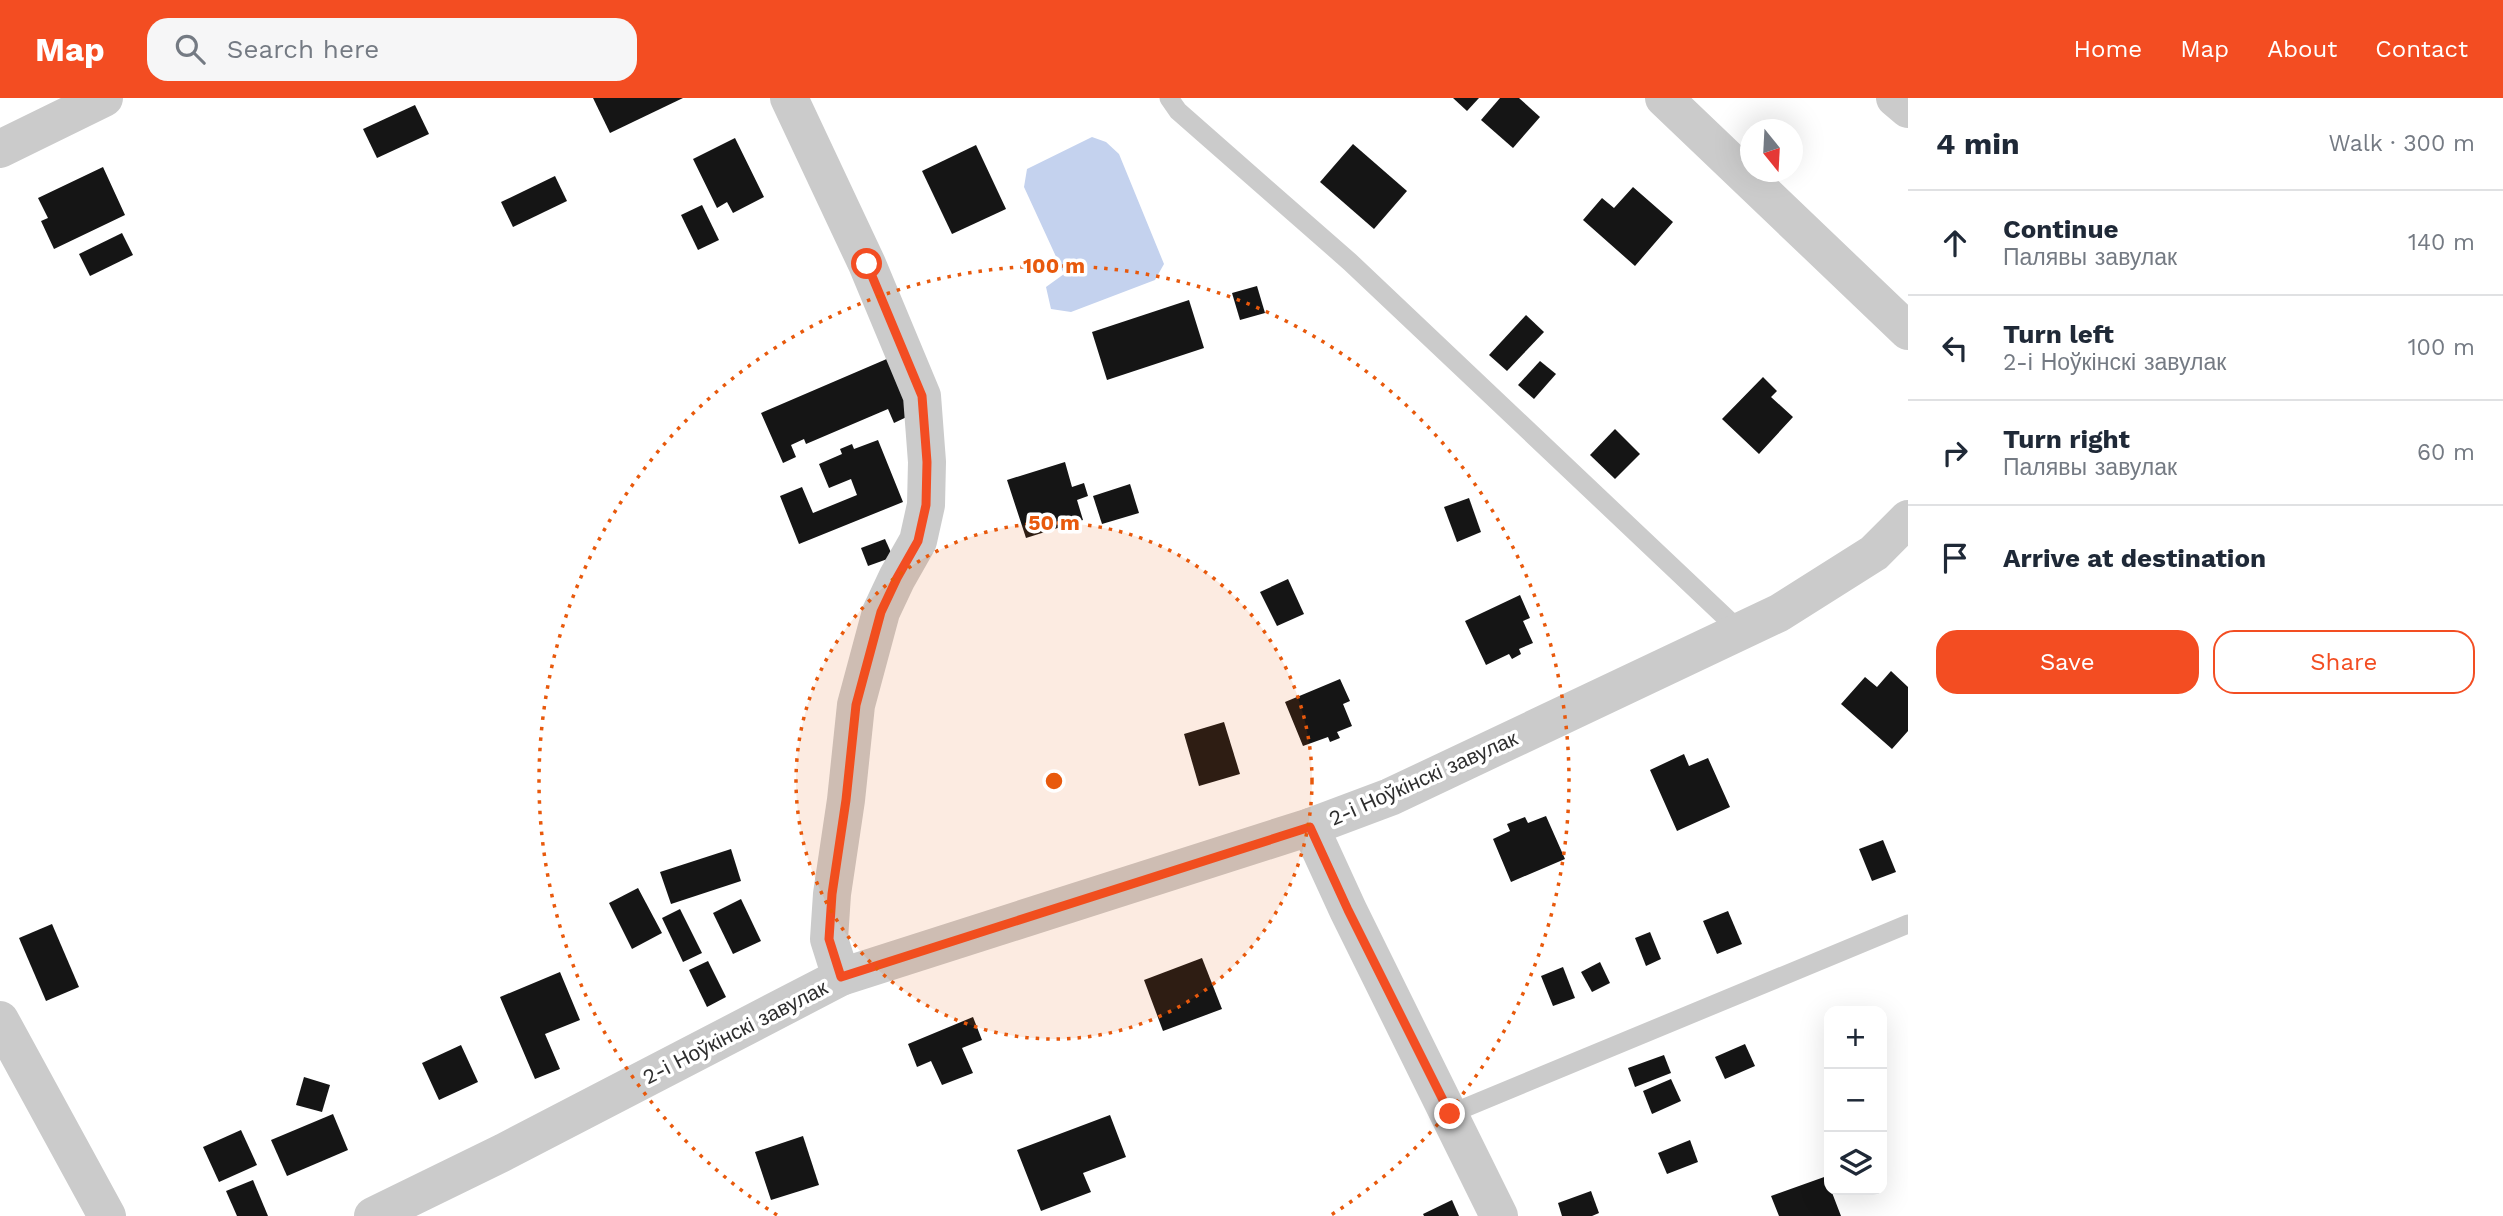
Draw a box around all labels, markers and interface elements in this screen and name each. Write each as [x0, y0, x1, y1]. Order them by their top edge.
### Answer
search box [147, 18, 637, 81]
text: Map [35, 30, 105, 69]
icon: search [171, 30, 209, 68]
text: Search here [227, 34, 379, 64]
text: Home [2074, 35, 2142, 63]
text: Map [2180, 35, 2229, 63]
text: About [2267, 35, 2337, 63]
text: Contact [2375, 35, 2468, 63]
north arrow [1740, 119, 1803, 182]
text: 4 min [1936, 126, 2020, 161]
text: Walk · 300 m [2329, 130, 2475, 157]
text: Continue [2003, 214, 2119, 244]
icon: ahead [1936, 224, 1974, 262]
text: 140 m [2408, 229, 2475, 256]
text: Палявы завулак [2003, 244, 2177, 271]
route start [851, 248, 882, 279]
text: 100 m [1023, 253, 1085, 278]
text: Turn left [2003, 319, 2114, 349]
icon: left [1936, 329, 1974, 367]
text: 100 m [2408, 334, 2475, 361]
text: 2-і Ноўкінскі завулак [2003, 349, 2226, 376]
text: Turn right [2003, 424, 2130, 454]
icon: right [1936, 434, 1974, 472]
text: 60 m [2417, 439, 2475, 466]
text: Палявы завулак [2003, 454, 2177, 481]
text: 50 m [1028, 510, 1080, 535]
icon: arrive [1936, 539, 1974, 577]
text: Arrive at destination [2003, 543, 2266, 573]
button: Save [1936, 630, 2199, 694]
button: Share [2213, 630, 2475, 694]
street label: 2-і Ноўкінскі завулак [1325, 725, 1522, 831]
centre of rings [1042, 769, 1066, 793]
street label: 2-і Ноўкінскі завулак [639, 974, 832, 1089]
map controls [1824, 1006, 1887, 1195]
button: + [1824, 1006, 1887, 1069]
button: − [1824, 1069, 1887, 1132]
route end [1434, 1098, 1465, 1129]
button: layers [1824, 1132, 1887, 1195]

